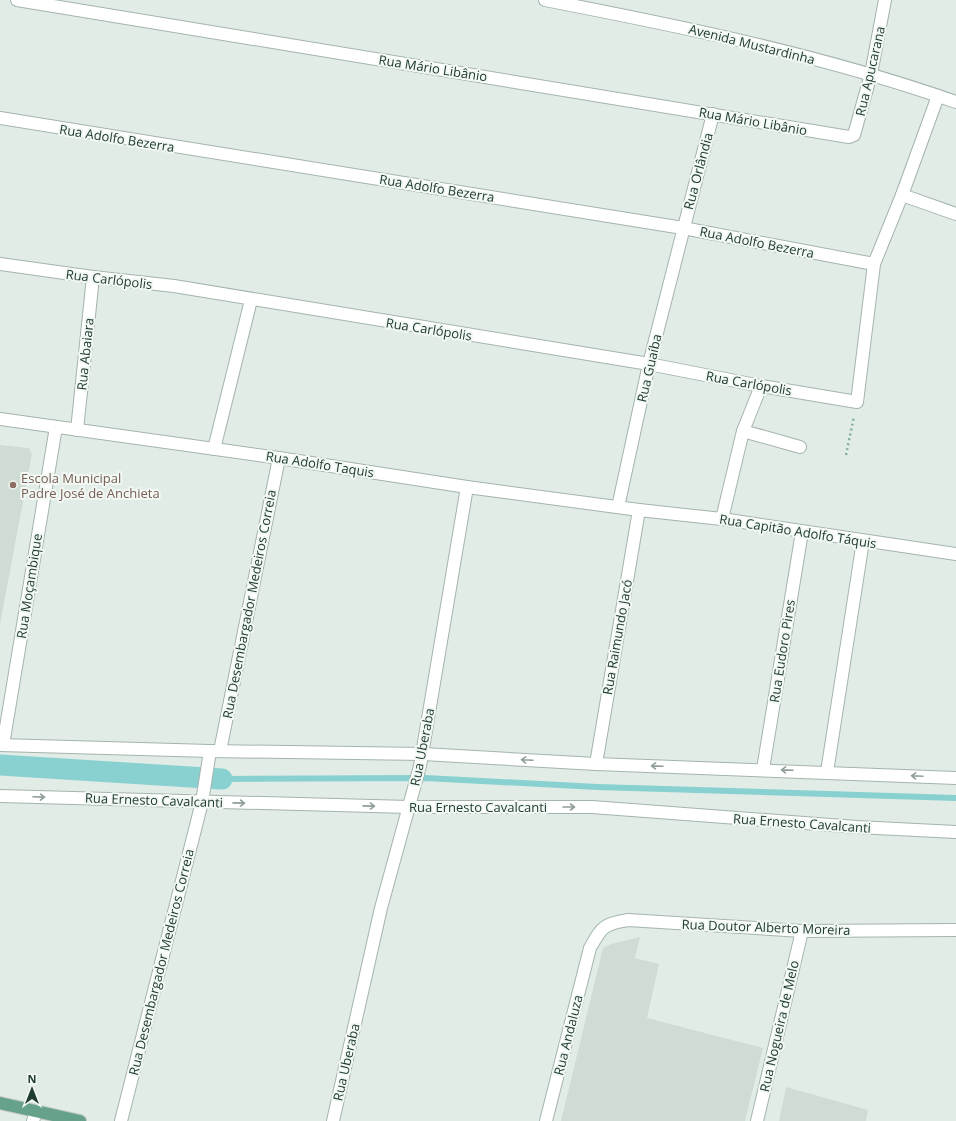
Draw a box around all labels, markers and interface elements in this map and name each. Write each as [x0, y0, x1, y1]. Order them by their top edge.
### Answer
street label: Avenida Mustardinha [687, 20, 817, 68]
street label: Rua Apucarana [851, 24, 889, 118]
street label: Rua Mário Libânio [377, 51, 489, 85]
street label: Rua Mário Libânio [697, 103, 809, 139]
street label: Rua Adolfo Bezerra [58, 120, 176, 156]
street label: Rua Orlândia [679, 131, 717, 211]
street label: Rua Adolfo Bezerra [378, 170, 496, 206]
street label: Rua Adolfo Bezerra [698, 222, 816, 262]
street label: Rua Carlópolis [65, 265, 153, 293]
street label: Rua Carlópolis [385, 313, 473, 345]
street label: Rua Abaiara [72, 317, 98, 391]
street label: Rua Guaíba [632, 332, 666, 404]
street label: Rua Carlópolis [705, 367, 793, 399]
street label: Rua Adolfo Taquis [265, 447, 375, 481]
place label: Escola Municipal Padre José de Anchieta [21, 469, 160, 502]
marker: Escola Municipal Padre José de Anchieta [8, 480, 18, 490]
street label: Rua Desembargador Medeiros Correia [218, 488, 280, 720]
street label: Rua Capitão Adolfo Táquis [718, 510, 878, 552]
street label: Rua Moçambique [12, 532, 46, 640]
street label: Rua Raimundo Jacó [598, 578, 636, 696]
street label: Rua Eudoro Pires [765, 598, 799, 704]
street label: Rua Uberaba [406, 706, 438, 788]
one-way arrow [521, 757, 534, 764]
one-way arrow [651, 762, 664, 770]
one-way arrow [781, 767, 794, 774]
one-way arrow [911, 773, 924, 780]
street label: Rua Ernesto Cavalcanti [85, 789, 223, 811]
one-way arrow [32, 793, 45, 801]
street label: Rua Ernesto Cavalcanti [409, 798, 547, 816]
one-way arrow [232, 799, 245, 807]
one-way arrow [362, 802, 375, 810]
one-way arrow [562, 803, 575, 811]
street label: Rua Ernesto Cavalcanti [732, 809, 872, 837]
street label: Rua Desembargador Medeiros Correia [124, 847, 198, 1077]
street label: Rua Doutor Alberto Moreira [681, 915, 851, 939]
street label: Rua Nogueira de Melo [755, 958, 803, 1094]
street label: Rua Andaluza [549, 993, 587, 1077]
street label: Rua Uberaba [328, 1021, 364, 1103]
north arrow [12, 1069, 52, 1109]
text: N [28, 1071, 36, 1086]

